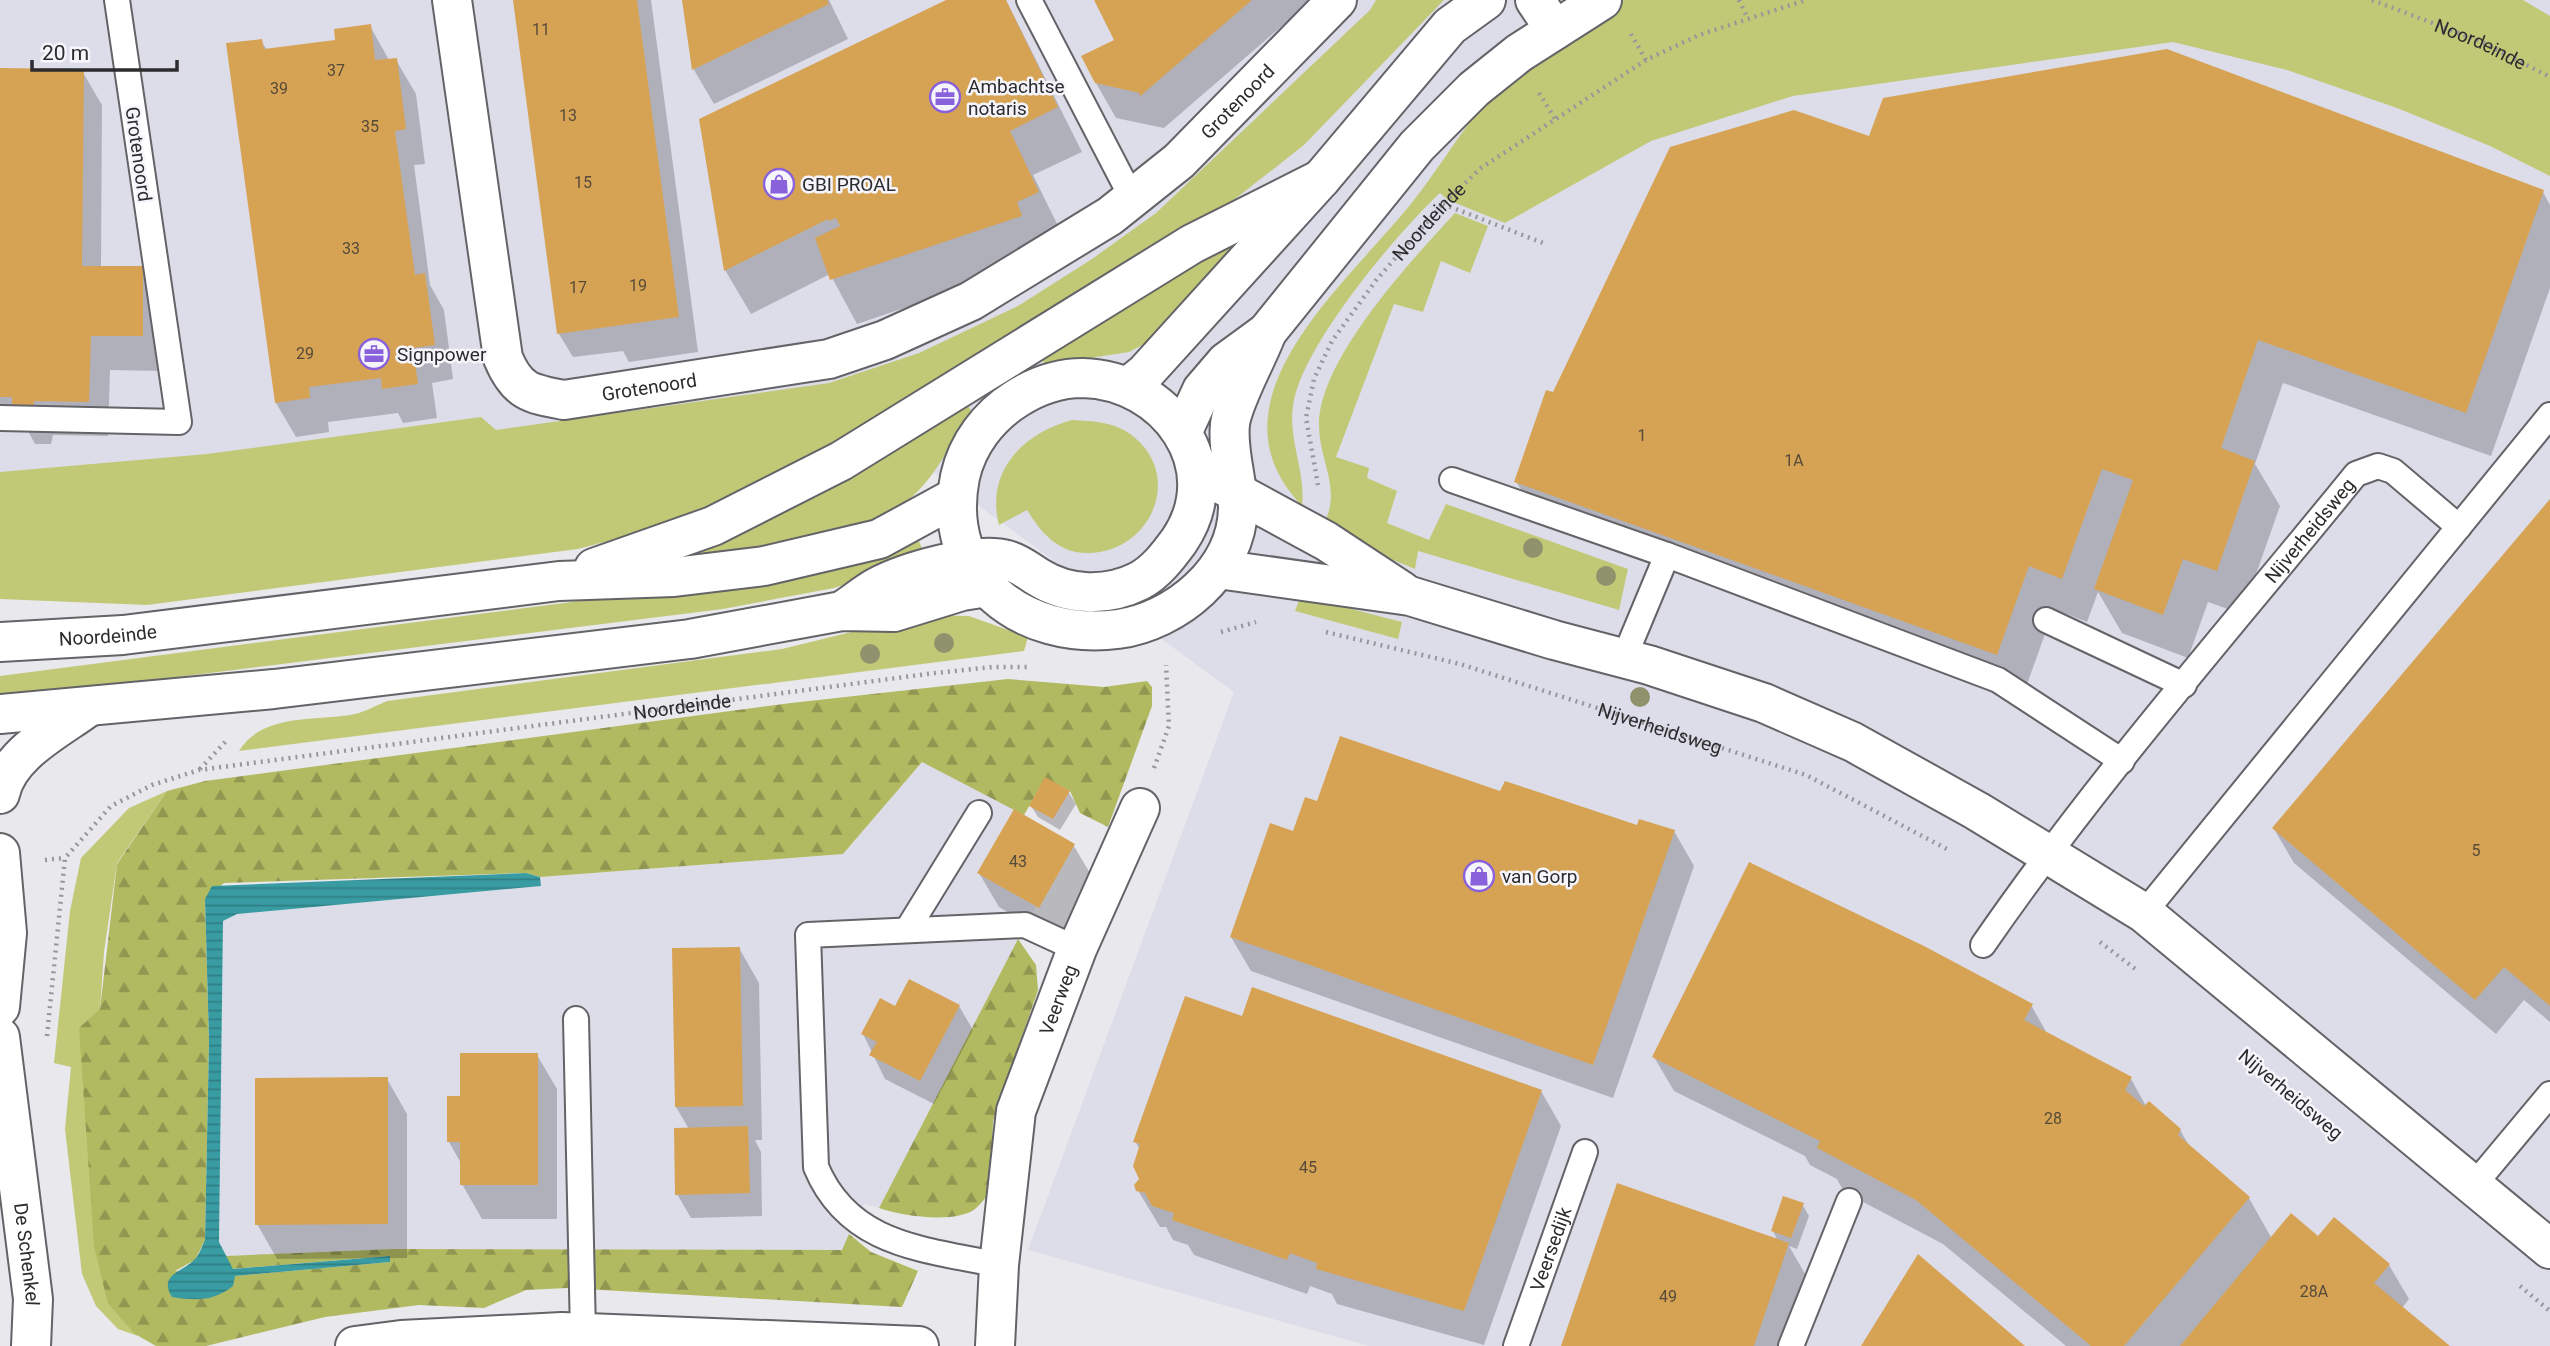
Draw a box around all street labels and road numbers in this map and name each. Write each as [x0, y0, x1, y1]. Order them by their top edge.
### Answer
street label: Noordeinde [2431, 14, 2530, 75]
street label: Grotenoord [1196, 60, 1279, 144]
street label: Grotenoord [120, 105, 157, 203]
street label: Noordeinde [1387, 178, 1471, 266]
street label: Grotenoord [600, 369, 698, 406]
street label: Nijverheidsweg [2260, 474, 2360, 588]
street label: Noordeinde [58, 620, 158, 651]
street label: Noordeinde [632, 689, 732, 725]
street label: Nijverheidsweg [1595, 698, 1725, 759]
street label: Veerweg [1035, 961, 1082, 1038]
street label: Nijverheidsweg [2234, 1044, 2347, 1145]
street label: De Schenkel [9, 1201, 44, 1306]
street label: Veersedijk [1525, 1204, 1577, 1294]

